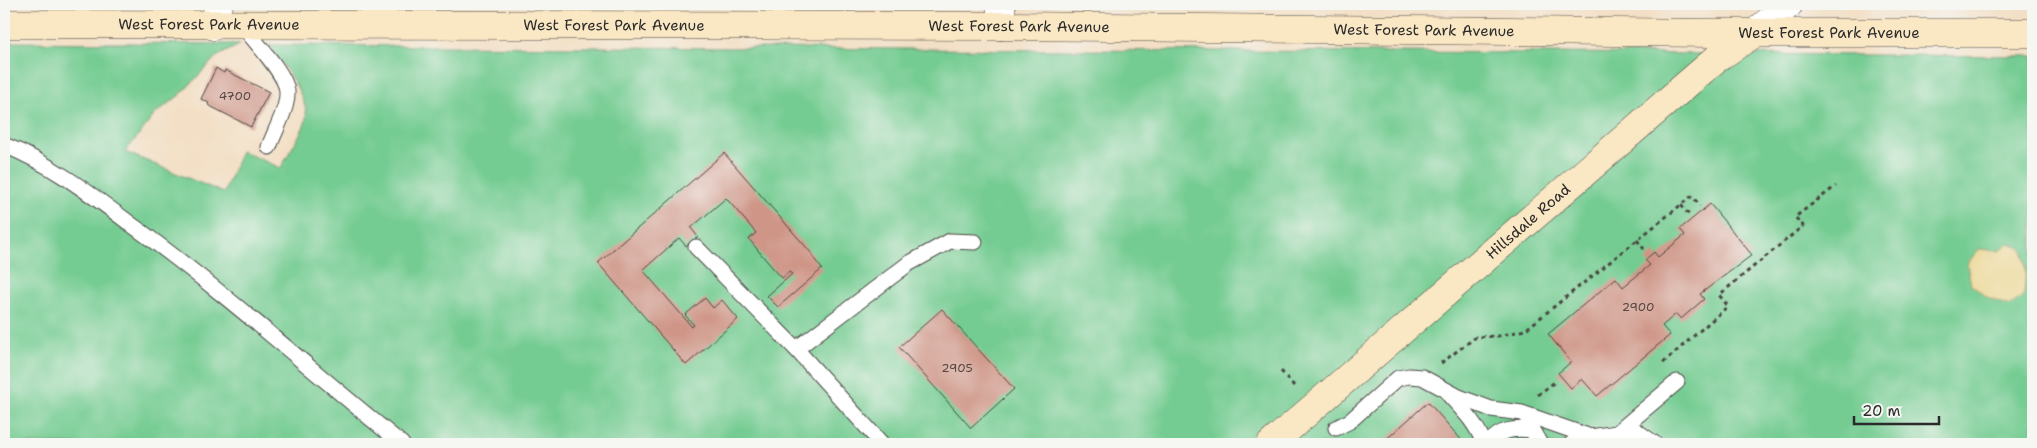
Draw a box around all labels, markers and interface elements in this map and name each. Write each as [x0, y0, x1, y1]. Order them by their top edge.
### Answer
street label: West Forest Park Avenue [118, 14, 300, 35]
street label: West Forest Park Avenue [523, 15, 705, 35]
street label: West Forest Park Avenue [928, 16, 1110, 37]
street label: West Forest Park Avenue [1333, 19, 1515, 41]
street label: West Forest Park Avenue [1738, 23, 1920, 43]
house number: 4700 [219, 88, 251, 104]
street label: Hillsdale Road [1482, 179, 1575, 264]
house number: 2900 [1622, 299, 1654, 315]
house number: 2905 [941, 360, 973, 376]
scale bar [1854, 393, 1940, 425]
text: 20 m [1862, 401, 1901, 421]

